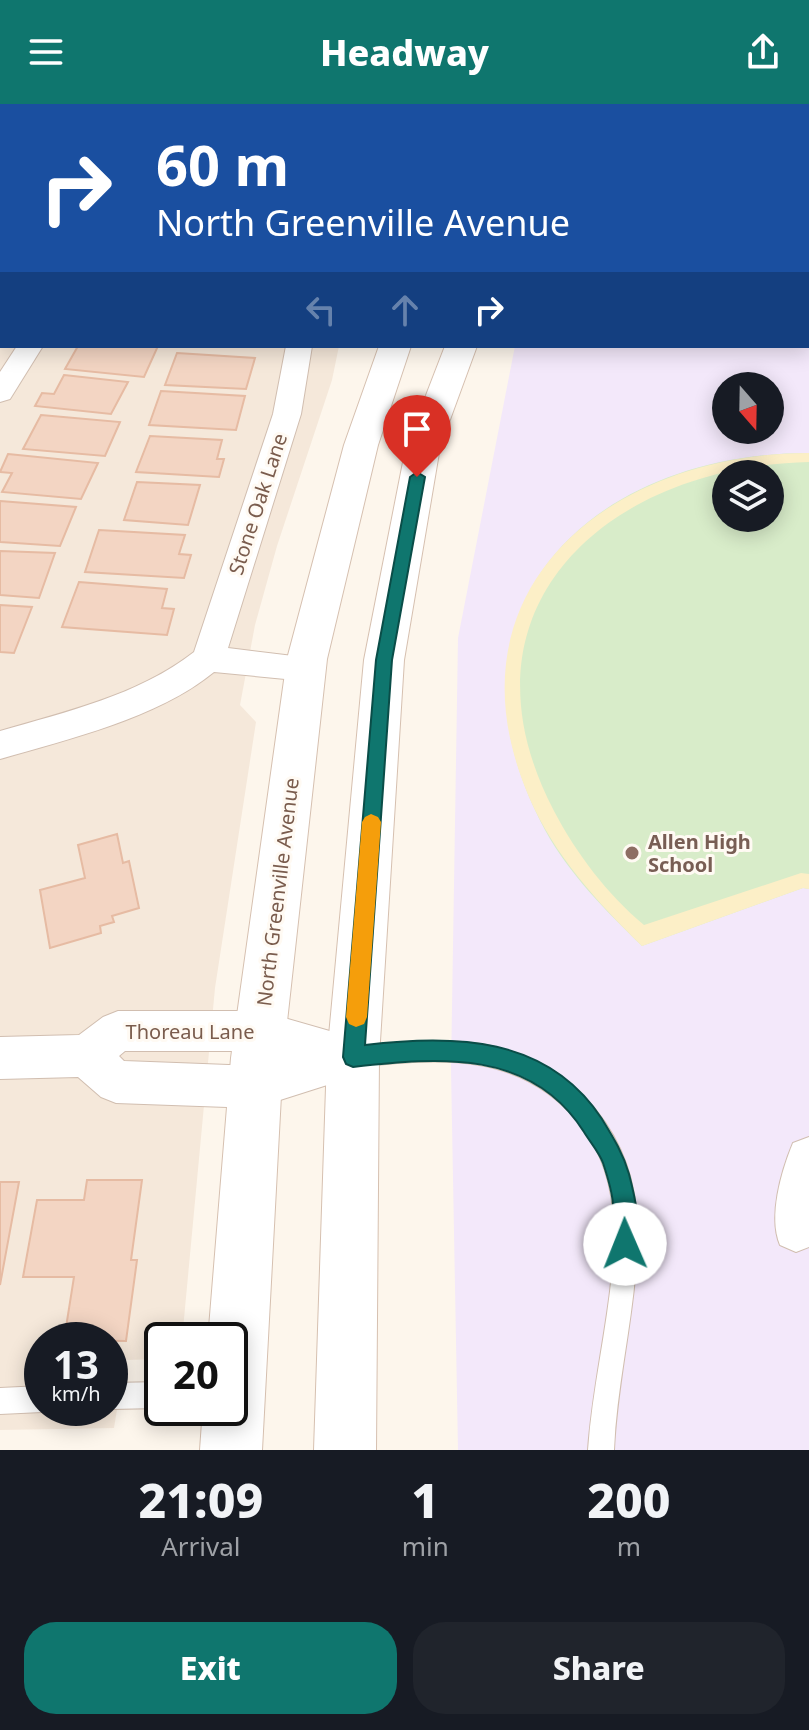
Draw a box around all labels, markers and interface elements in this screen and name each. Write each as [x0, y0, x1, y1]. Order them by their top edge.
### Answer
text: Headway [320, 28, 489, 77]
icon: menu [24, 30, 68, 74]
icon: share [741, 30, 785, 74]
text: 60 m [156, 126, 289, 202]
icon: right [24, 136, 128, 240]
text: North Greenville Avenue [156, 198, 570, 247]
icon: left [299, 288, 343, 332]
icon: ahead [383, 288, 427, 332]
icon: right [467, 288, 511, 332]
north arrow [712, 372, 784, 444]
map controls [712, 372, 784, 532]
pin [383, 395, 451, 477]
icon: arrive [395, 407, 439, 451]
street label: Stone Oak Lane [222, 430, 293, 578]
button: layers [712, 460, 784, 532]
street label: North Greenville Avenue [250, 776, 305, 1008]
place label: Allen High School [648, 828, 751, 878]
marker: Allen High School [623, 844, 641, 862]
street label: Thoreau Lane [126, 1018, 254, 1045]
position arrow [583, 1202, 667, 1286]
speed limit sign: 20 [144, 1322, 248, 1426]
text: 13 [53, 1336, 99, 1391]
text: km/h [51, 1380, 101, 1407]
text: 21:09 [139, 1467, 263, 1532]
text: 1 [411, 1467, 439, 1532]
text: 200 [587, 1467, 670, 1532]
text: Arrival [161, 1528, 240, 1564]
text: min [402, 1528, 449, 1564]
text: m [617, 1528, 641, 1564]
button: Exit [24, 1622, 397, 1714]
button: Share [413, 1622, 785, 1714]

